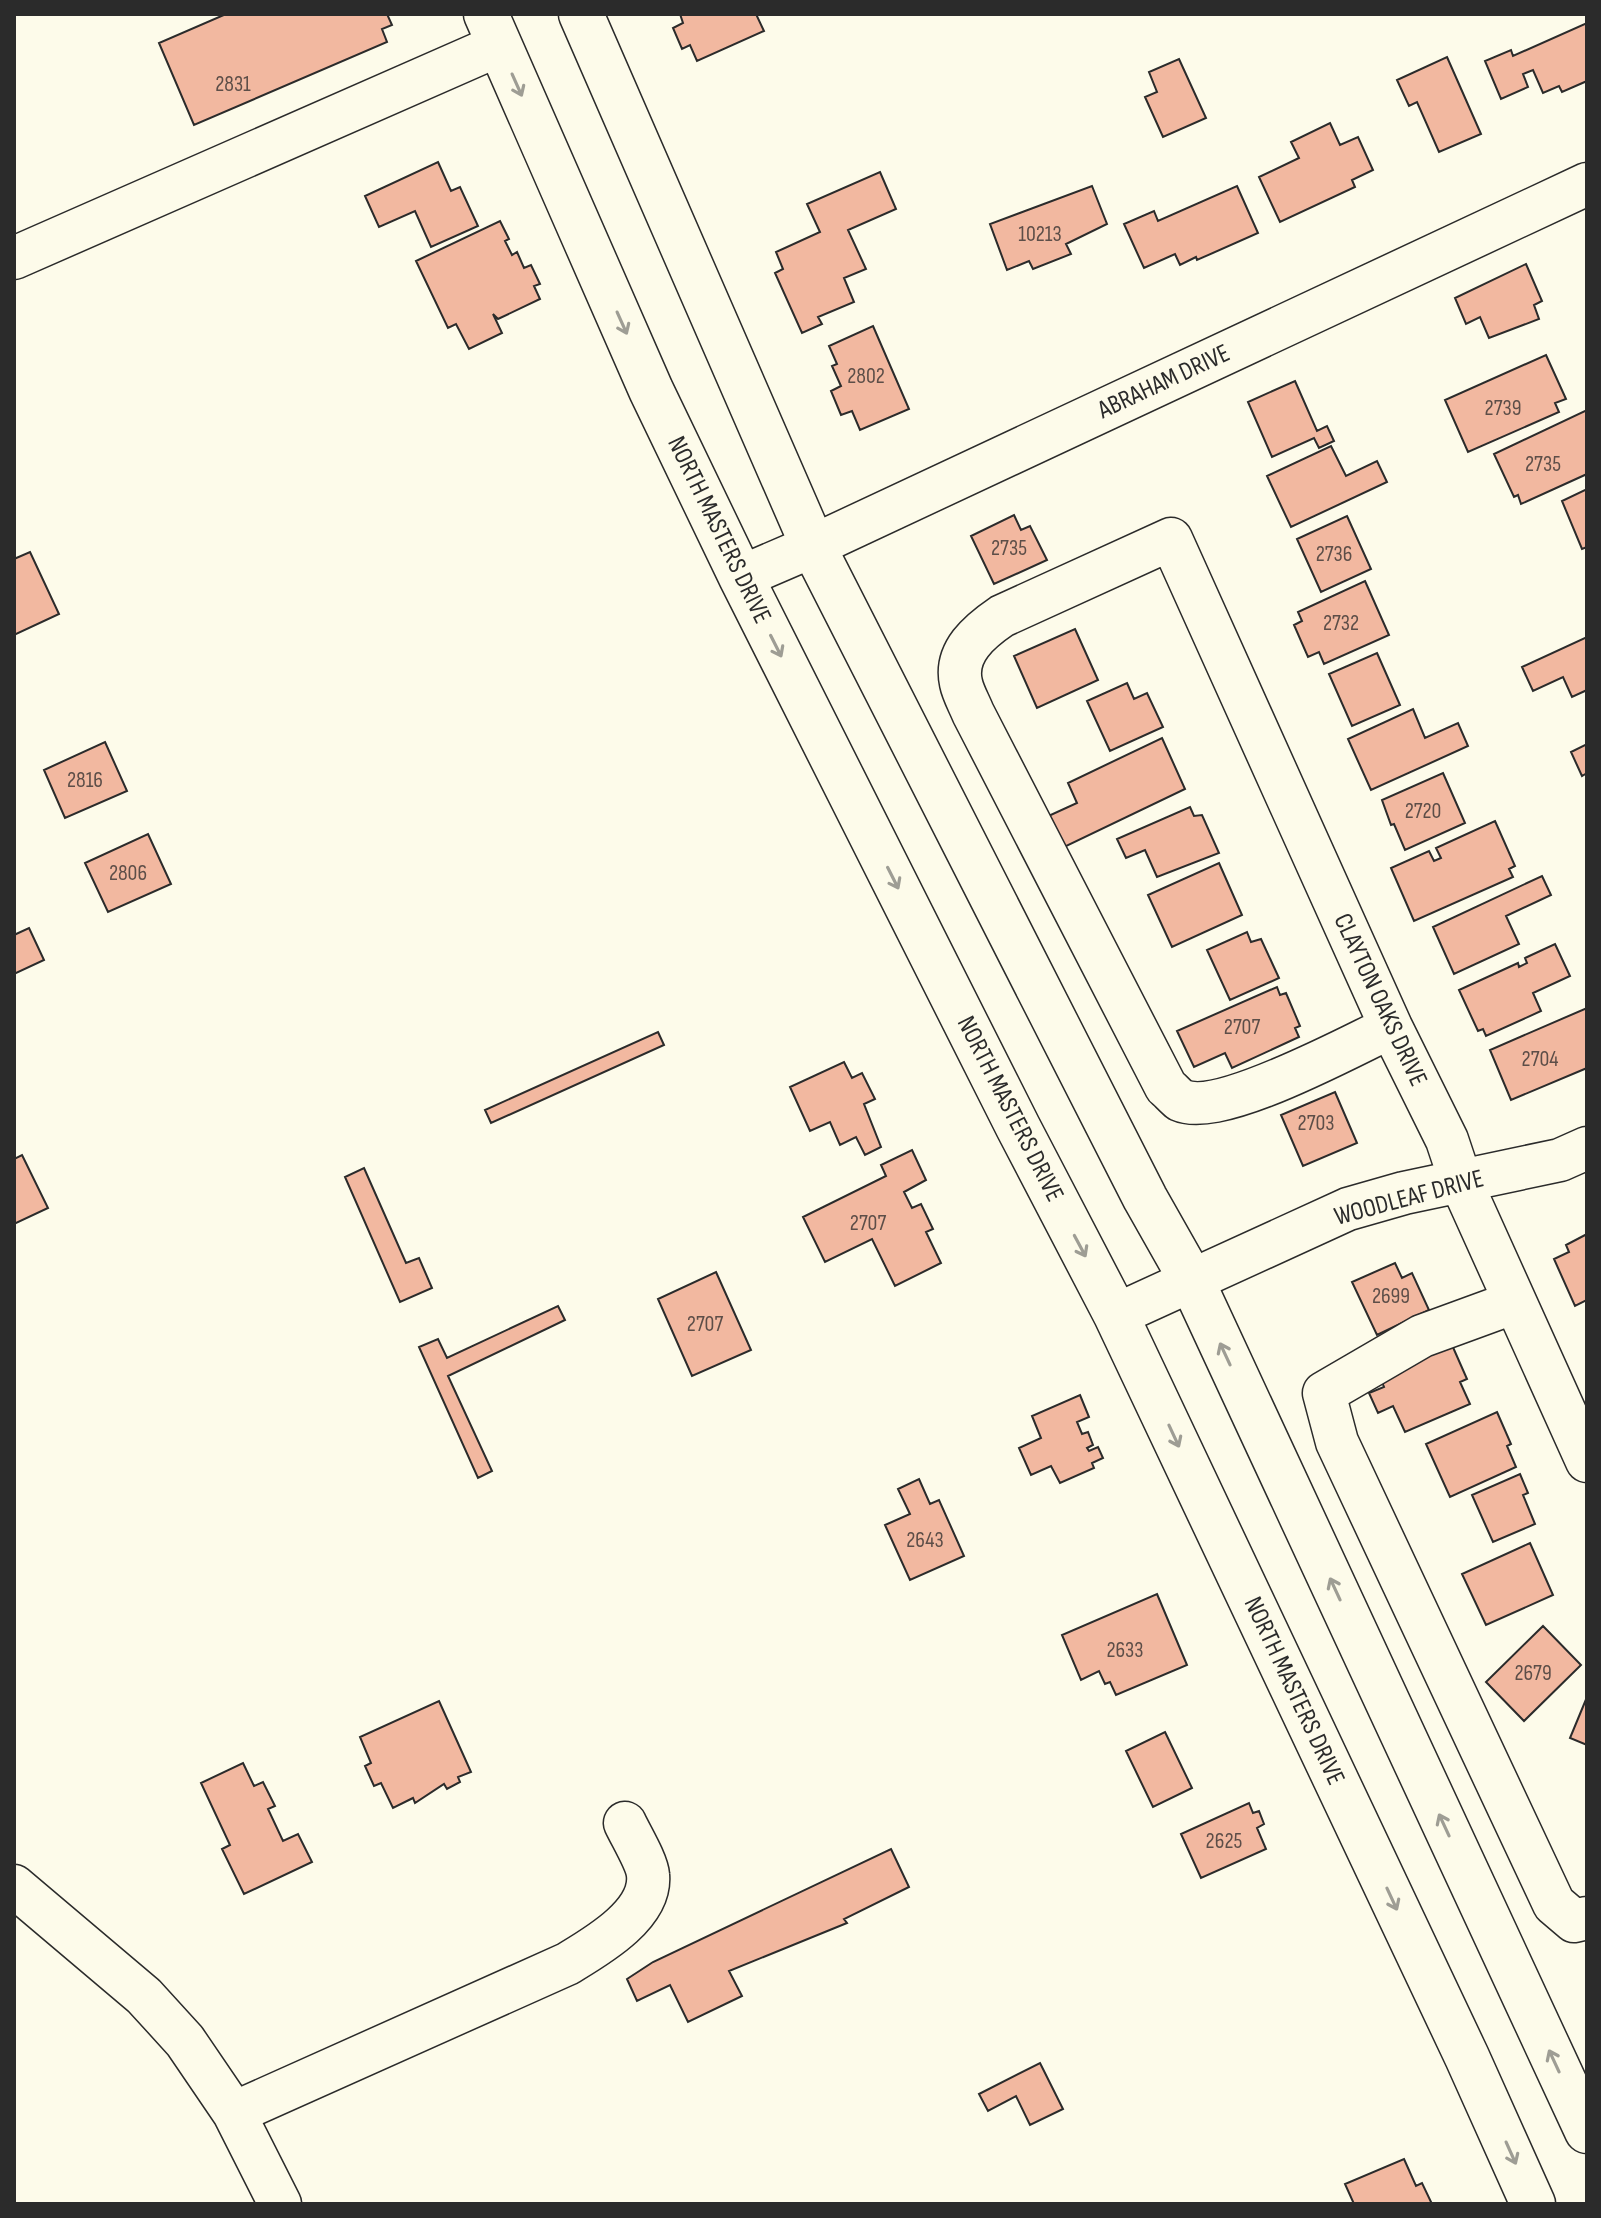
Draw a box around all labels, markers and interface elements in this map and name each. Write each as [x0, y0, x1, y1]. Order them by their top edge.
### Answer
house number: 2831 [215, 71, 251, 98]
one-way arrow [511, 73, 526, 97]
house number: 10213 [1018, 221, 1062, 248]
one-way arrow [615, 311, 630, 335]
street label: ABRAHAM DRIVE [1092, 338, 1235, 426]
house number: 2802 [847, 363, 885, 390]
house number: 2739 [1485, 395, 1521, 422]
street label: NORTH MASTERS DRIVE [660, 431, 778, 629]
house number: 2735 [1525, 451, 1561, 478]
house number: 2735 [991, 535, 1027, 562]
house number: 2736 [1316, 541, 1352, 568]
house number: 2732 [1323, 610, 1359, 637]
one-way arrow [769, 634, 784, 658]
house number: 2816 [67, 767, 103, 794]
house number: 2720 [1405, 798, 1441, 825]
house number: 2806 [109, 860, 147, 887]
one-way arrow [886, 866, 901, 890]
street label: CLAYTON OAKS DRIVE [1326, 909, 1434, 1091]
street label: NORTH MASTERS DRIVE [950, 1011, 1070, 1207]
house number: 2707 [1224, 1014, 1260, 1041]
house number: 2704 [1522, 1046, 1558, 1073]
house number: 2703 [1298, 1110, 1334, 1137]
street label: WOODLEAF DRIVE [1331, 1163, 1487, 1233]
house number: 2707 [850, 1210, 886, 1237]
one-way arrow [1073, 1234, 1089, 1257]
house number: 2699 [1372, 1283, 1410, 1310]
house number: 2707 [687, 1311, 723, 1338]
one-way arrow [1217, 1342, 1232, 1366]
one-way arrow [1167, 1424, 1182, 1448]
house number: 2643 [906, 1527, 944, 1554]
one-way arrow [1327, 1578, 1342, 1602]
street label: NORTH MASTERS DRIVE [1237, 1592, 1351, 1790]
house number: 2633 [1106, 1637, 1144, 1664]
house number: 2679 [1514, 1660, 1552, 1687]
one-way arrow [1436, 1813, 1451, 1838]
house number: 2625 [1206, 1828, 1243, 1855]
one-way arrow [1385, 1887, 1400, 1911]
one-way arrow [1546, 2049, 1561, 2073]
one-way arrow [1504, 2140, 1519, 2165]

